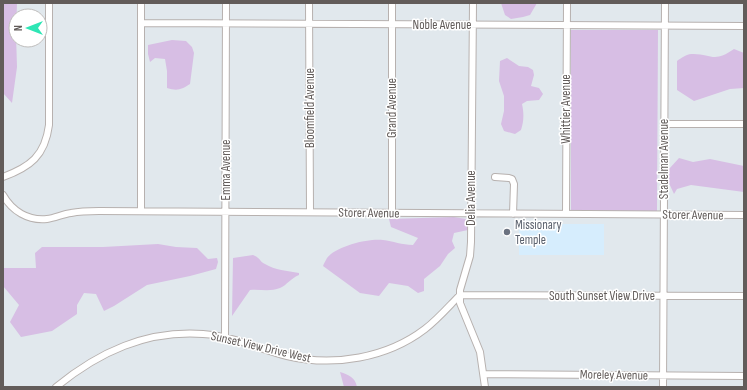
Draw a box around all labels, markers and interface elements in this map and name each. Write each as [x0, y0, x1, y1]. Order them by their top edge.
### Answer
north arrow [8, 8, 48, 48]
street label: Noble Avenue [413, 17, 471, 33]
text: N [12, 25, 25, 31]
street label: Bloomfield Avenue [302, 68, 318, 148]
street label: Whittier Avenue [558, 74, 574, 144]
street label: Grand Avenue [384, 78, 400, 138]
street label: Stadelman Avenue [656, 119, 672, 199]
street label: Emma Avenue [218, 140, 234, 200]
street label: Delia Avenue [463, 170, 479, 226]
street label: Storer Avenue [338, 204, 400, 222]
street label: Storer Avenue [662, 206, 724, 224]
place label: Missionary Temple [515, 217, 562, 248]
marker: Missionary Temple [502, 227, 512, 237]
street label: South Sunset View Drive [549, 288, 655, 304]
street label: Sunset View Drive West [209, 328, 313, 366]
street label: Moreley Avenue [580, 366, 648, 384]

